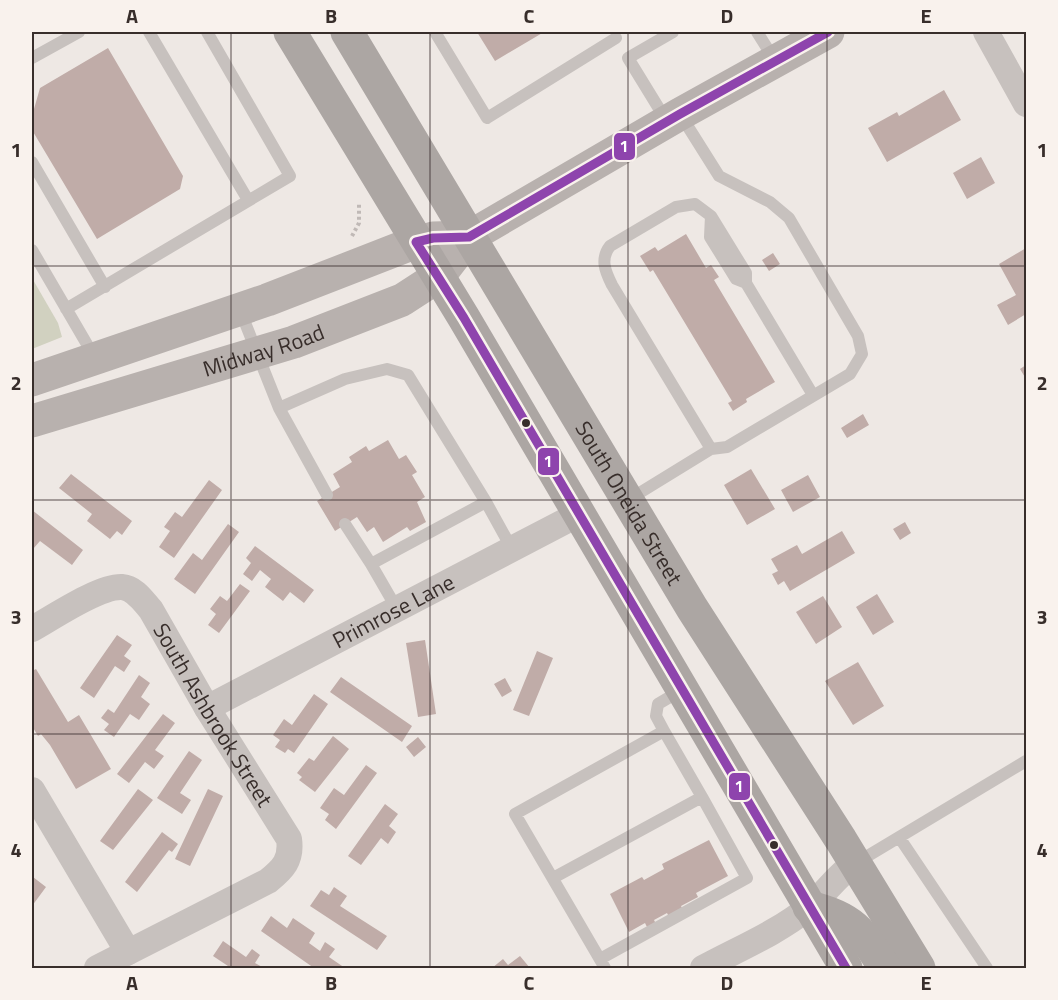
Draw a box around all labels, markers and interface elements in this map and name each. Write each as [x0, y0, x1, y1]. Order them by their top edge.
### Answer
text: A [126, 0, 138, 31]
text: B [325, 0, 337, 31]
text: C [524, 0, 535, 31]
text: D [721, 0, 733, 31]
text: E [920, 0, 932, 31]
line badge: 1 [613, 132, 636, 161]
text: 1 [10, 134, 22, 165]
text: 1 [620, 134, 628, 158]
text: 1 [1036, 134, 1048, 165]
street label: Midway Road [199, 315, 329, 386]
text: 2 [10, 367, 22, 398]
text: 2 [1036, 367, 1048, 398]
street label: South Oneida Street [567, 414, 692, 592]
unlabelled marker [520, 417, 532, 429]
line badge: 1 [537, 447, 560, 476]
text: 1 [544, 449, 552, 473]
street label: Primrose Lane [326, 565, 460, 657]
text: 3 [10, 601, 22, 632]
text: 3 [1036, 601, 1048, 632]
street label: South Ashbrook Street [145, 616, 282, 814]
line badge: 1 [728, 772, 751, 801]
text: 1 [735, 774, 743, 798]
text: 4 [10, 834, 22, 865]
text: 4 [1036, 834, 1048, 865]
unlabelled marker [768, 839, 780, 851]
text: A [126, 967, 138, 998]
text: B [325, 967, 337, 998]
text: C [524, 967, 535, 998]
text: D [721, 967, 733, 998]
text: E [920, 967, 932, 998]

